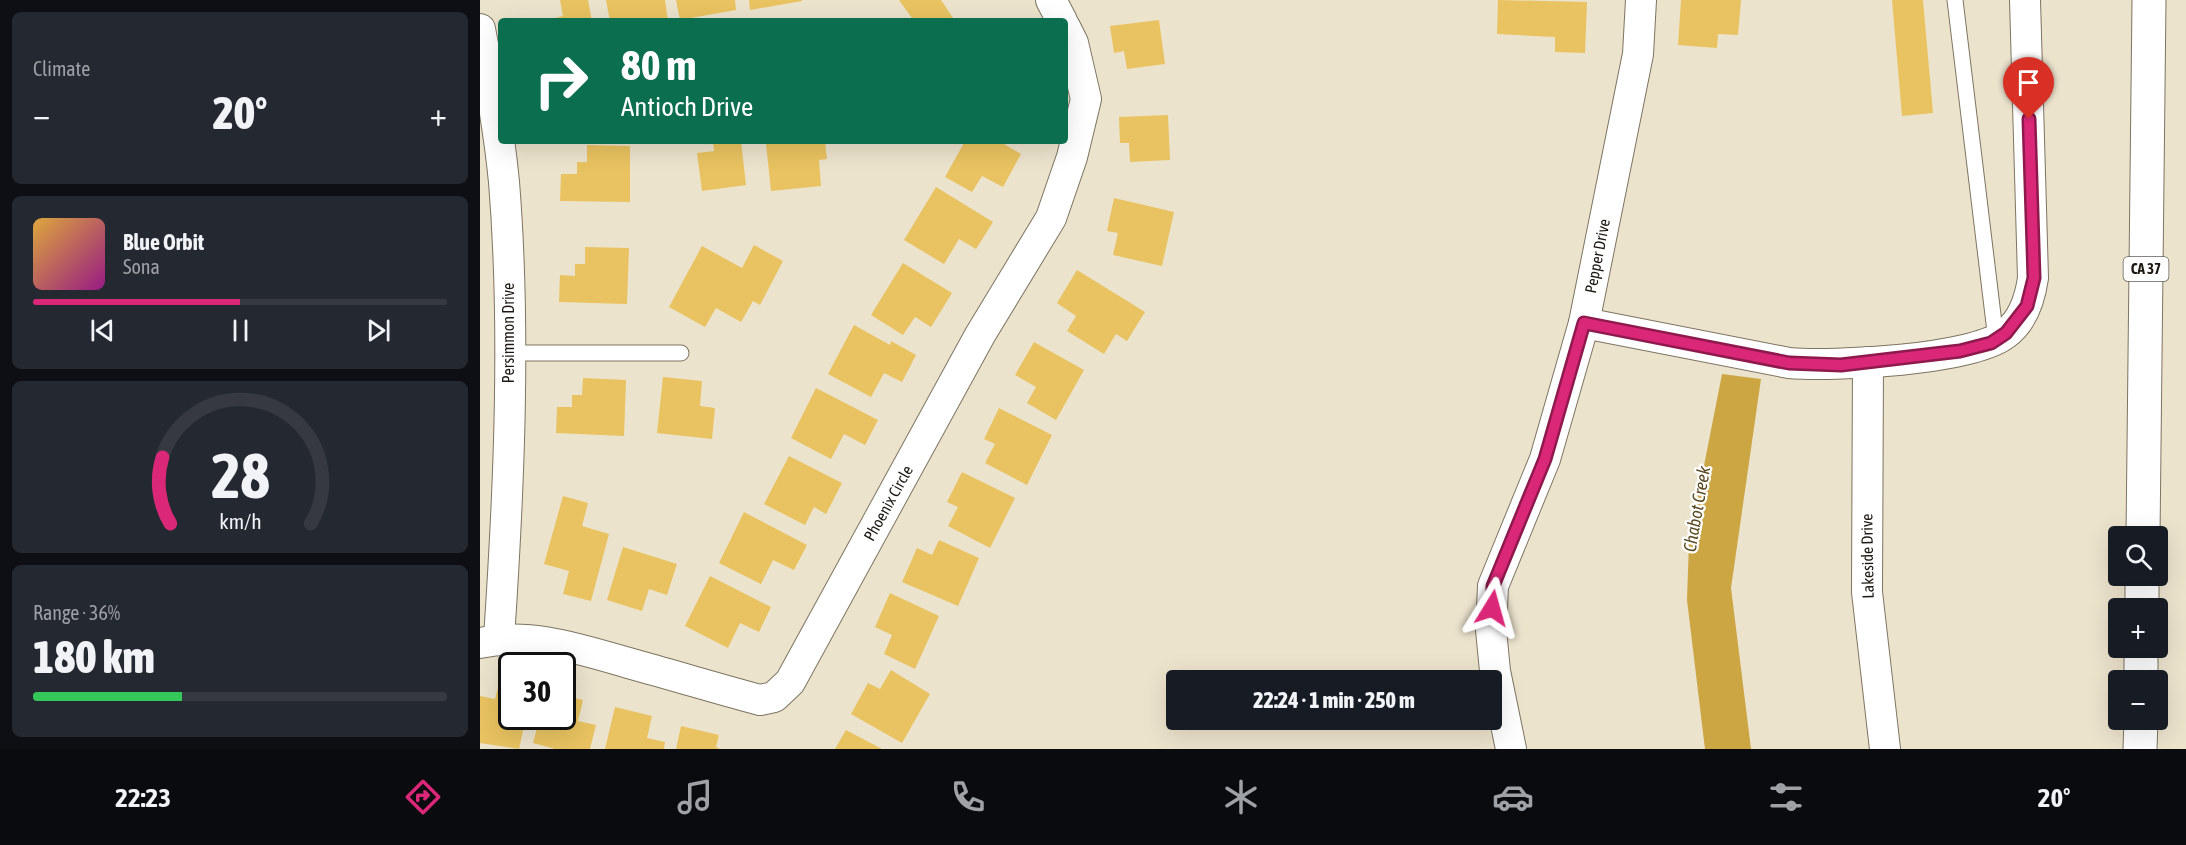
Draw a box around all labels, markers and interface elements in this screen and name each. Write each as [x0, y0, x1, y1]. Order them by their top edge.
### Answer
text: 80 m [621, 41, 696, 89]
icon: right [522, 42, 600, 120]
text: Climate [33, 57, 90, 80]
pin [2003, 57, 2054, 119]
icon: arrive [2012, 66, 2045, 99]
text: 20° [213, 87, 267, 139]
text: Antioch Drive [621, 91, 753, 122]
text: − [33, 95, 50, 133]
text: + [430, 95, 447, 133]
street label: Pepper Drive [1581, 217, 1614, 295]
text: Blue Orbit [123, 229, 204, 255]
text: Sona [123, 255, 160, 278]
road number: CA 37 [2124, 257, 2168, 281]
street label: Persimmon Drive [499, 283, 517, 383]
icon: previous [86, 314, 119, 347]
icon: pause [224, 314, 257, 347]
icon: next [362, 314, 395, 347]
text: 28 [211, 440, 269, 511]
street label: Phoenix Circle [860, 462, 916, 544]
water label: Chabot Creek [1679, 463, 1715, 553]
text: km/h [219, 509, 261, 534]
street label: Lakeside Drive [1857, 513, 1877, 599]
map controls [2108, 526, 2168, 730]
button: search [2108, 526, 2168, 586]
position arrow [1460, 576, 1524, 640]
button: + [2108, 598, 2168, 658]
text: Range · 36% [33, 601, 120, 624]
text: 180 km [33, 631, 155, 683]
speed limit sign: 30 [498, 652, 576, 730]
button: − [2108, 670, 2168, 730]
text: 22:24 · 1 min · 250 m [1253, 687, 1415, 713]
icon: directions [402, 776, 444, 818]
icon: music [674, 776, 716, 818]
icon: phone [947, 776, 989, 818]
icon: climate [1220, 776, 1262, 818]
icon: car [1492, 776, 1534, 818]
icon: filters [1765, 776, 1807, 818]
text: 22:23 [115, 782, 171, 813]
text: 20° [2038, 782, 2071, 813]

